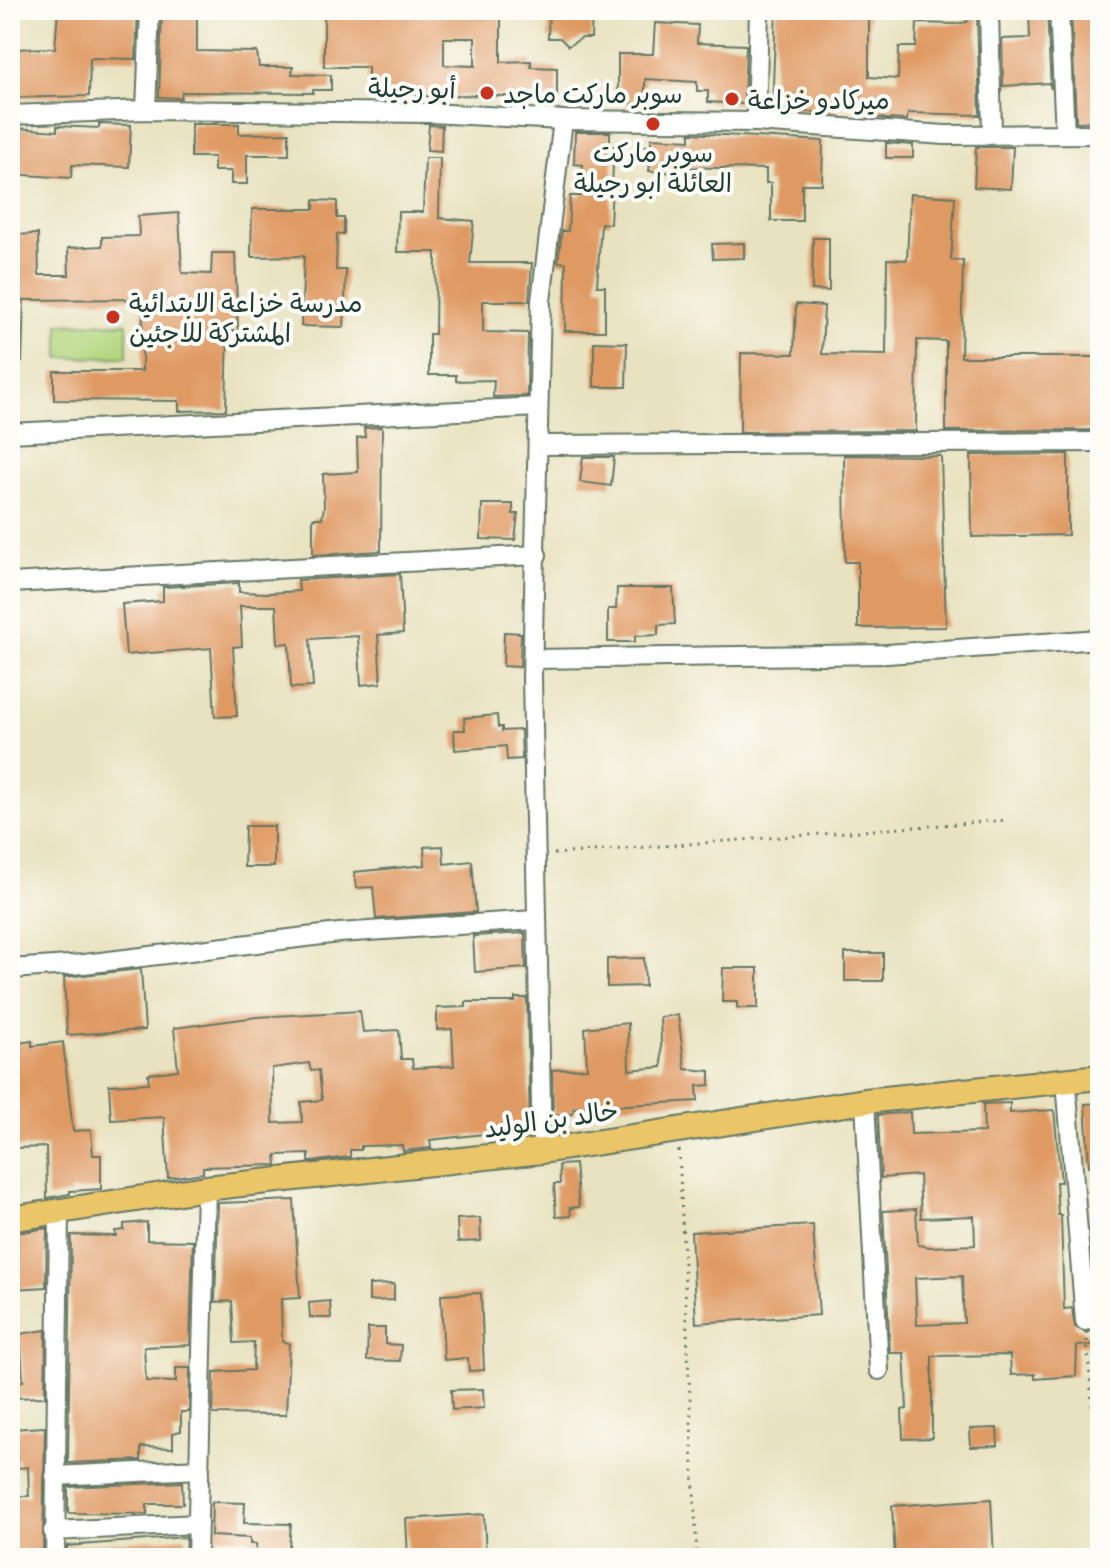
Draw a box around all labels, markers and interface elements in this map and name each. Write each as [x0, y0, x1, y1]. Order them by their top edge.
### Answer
street label: أبو رجيلة [368, 70, 457, 106]
place label: سوبر ماركت ماجد [503, 76, 683, 111]
place label: ميركادو خزاعة [748, 82, 890, 117]
marker: سوبر ماركت ماجد [478, 84, 496, 102]
marker: ميركادو خزاعة [723, 90, 741, 108]
marker: سوبر ماركت العائلة ابو رجيلة [644, 115, 662, 133]
place label: سوبر ماركت العائلة ابو رجيلة [574, 135, 732, 200]
place label: مدرسة خزاعة الابتدائية المشتركة للاجئين [129, 285, 363, 350]
marker: مدرسة خزاعة الابتدائية المشتركة للاجئين [104, 308, 122, 326]
street label: خالد بن الوليد [481, 1092, 621, 1146]

